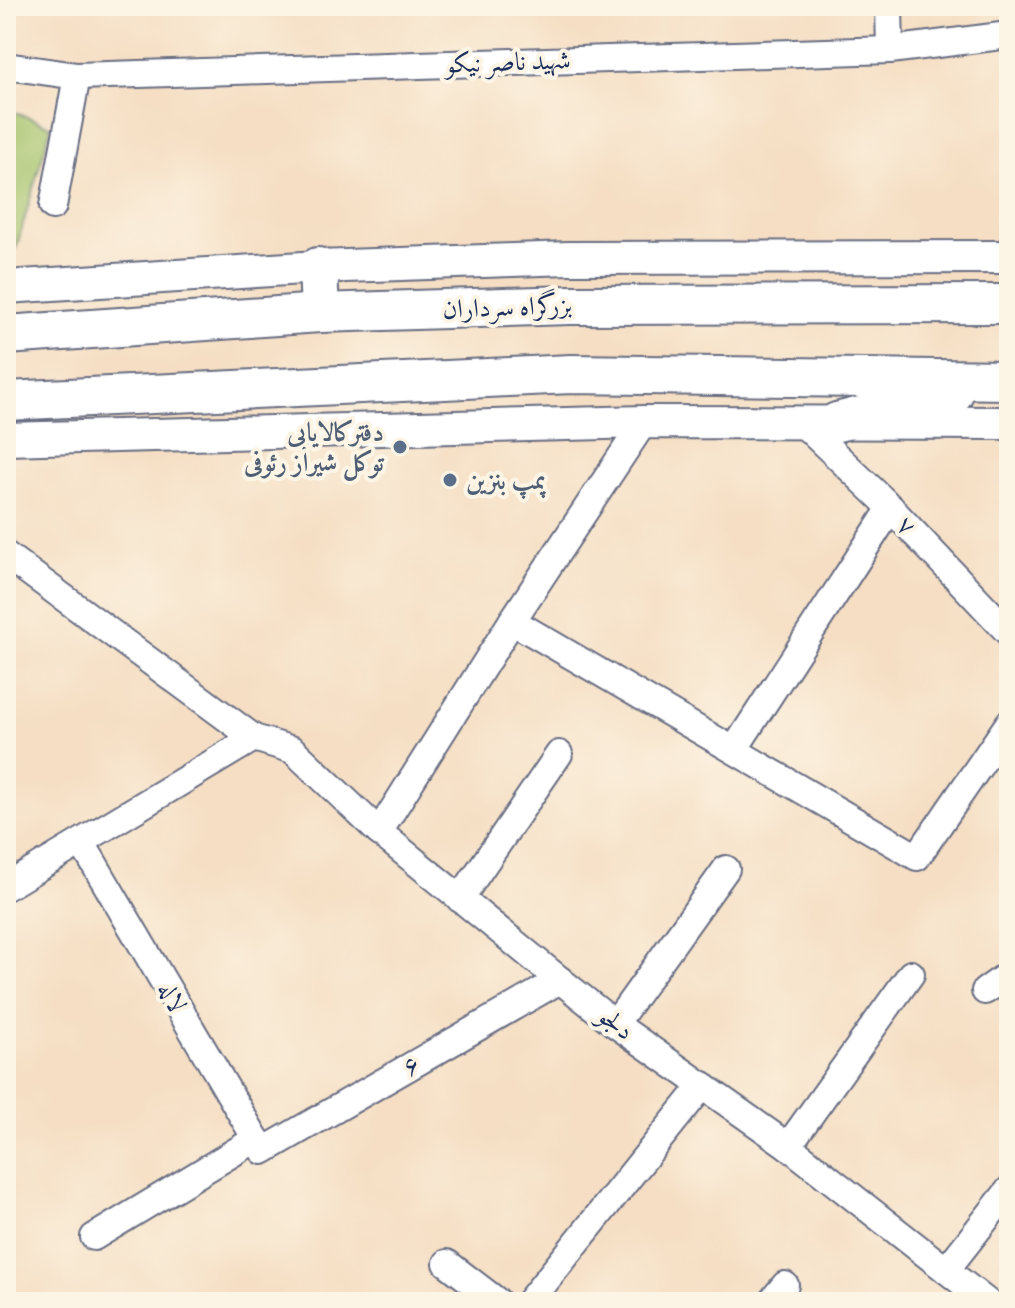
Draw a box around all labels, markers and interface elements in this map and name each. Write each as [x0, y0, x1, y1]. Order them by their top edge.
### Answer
street label: شهید ناصر نیکو [442, 44, 571, 81]
street label: بزرگراه سرداران [442, 287, 573, 326]
place label: دفترکالایابی توکل شیراز رئوفی [243, 417, 385, 481]
marker: دفترکالایابی توکل شیراز رئوفی [391, 438, 409, 456]
place label: پمپ بنزین [466, 465, 547, 500]
marker: پمپ بنزین [441, 471, 459, 489]
street label: ۷ [891, 509, 923, 541]
street label: لاله [151, 976, 193, 1018]
street label: دلجو [589, 998, 640, 1047]
street label: ۶ [397, 1048, 425, 1082]

